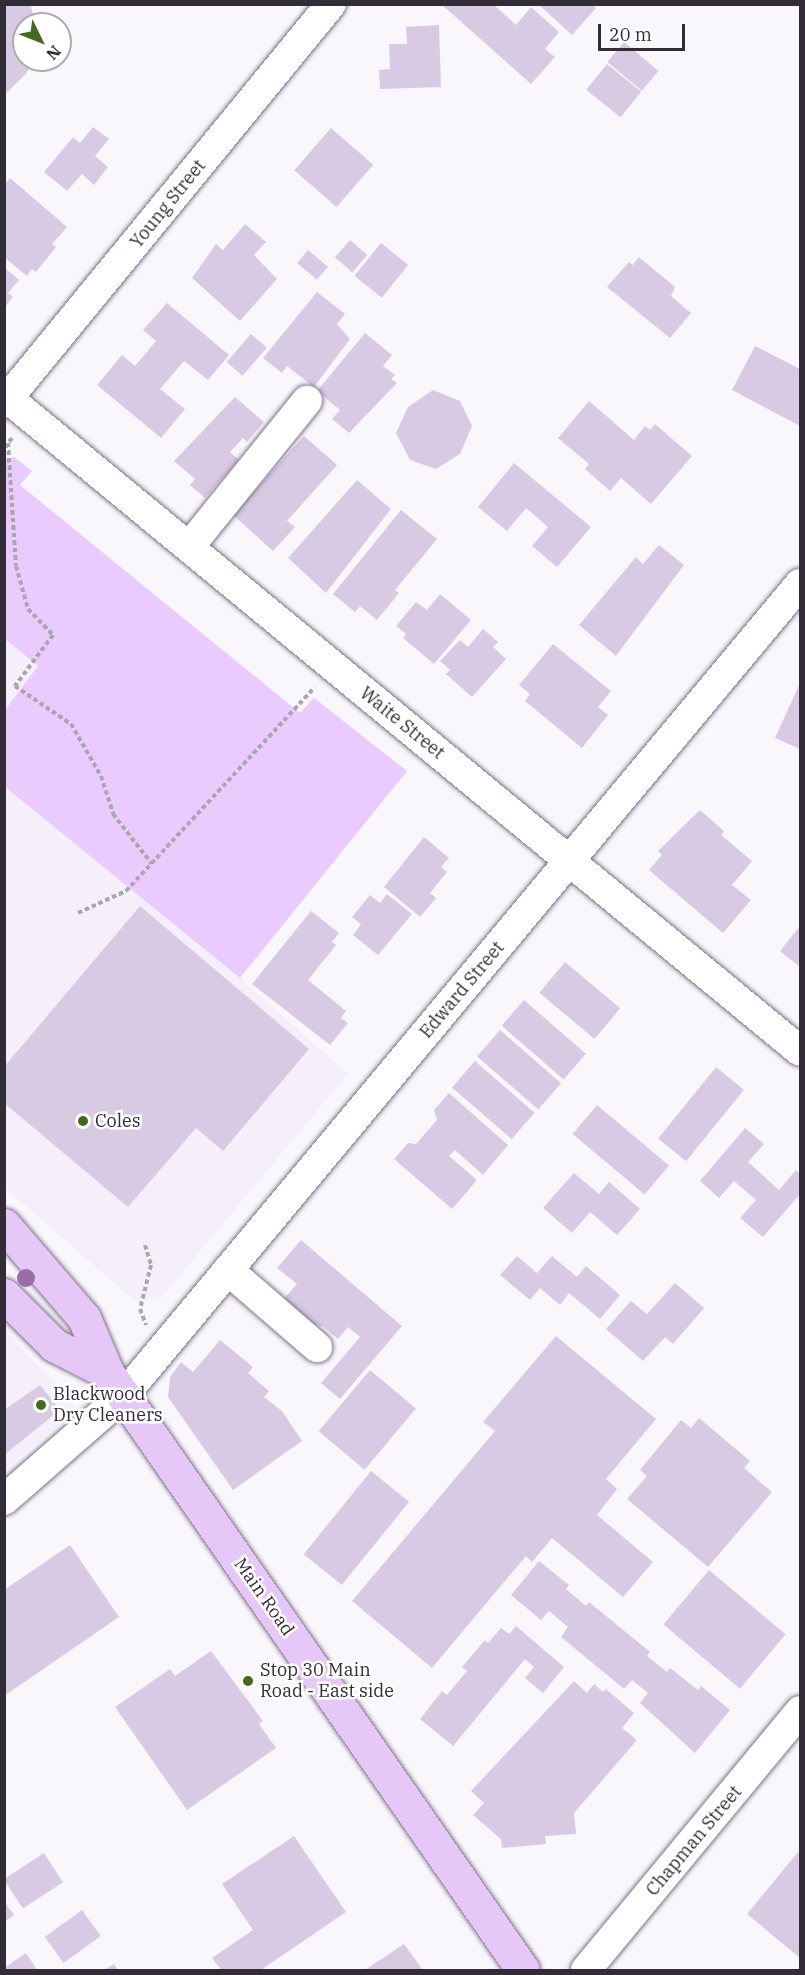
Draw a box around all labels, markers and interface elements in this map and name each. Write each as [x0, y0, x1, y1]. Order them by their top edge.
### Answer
north arrow [12, 12, 72, 72]
scale bar [601, 12, 688, 50]
text: 20 m [609, 23, 652, 46]
text: N [42, 41, 65, 64]
street label: Young Street [126, 155, 210, 253]
street label: Waite Street [355, 682, 449, 764]
street label: Edward Street [415, 937, 509, 1043]
place label: Coles [95, 1110, 140, 1132]
marker: Coles [76, 1114, 90, 1128]
place label: Blackwood Dry Cleaners [53, 1384, 163, 1426]
marker: Blackwood Dry Cleaners [34, 1398, 48, 1412]
street label: Main Road [229, 1554, 299, 1640]
place label: Stop 30 Main Road - East side [260, 1660, 394, 1702]
marker: Stop 30 Main Road - East side [241, 1674, 255, 1688]
street label: Chapman Street [642, 1782, 746, 1900]

